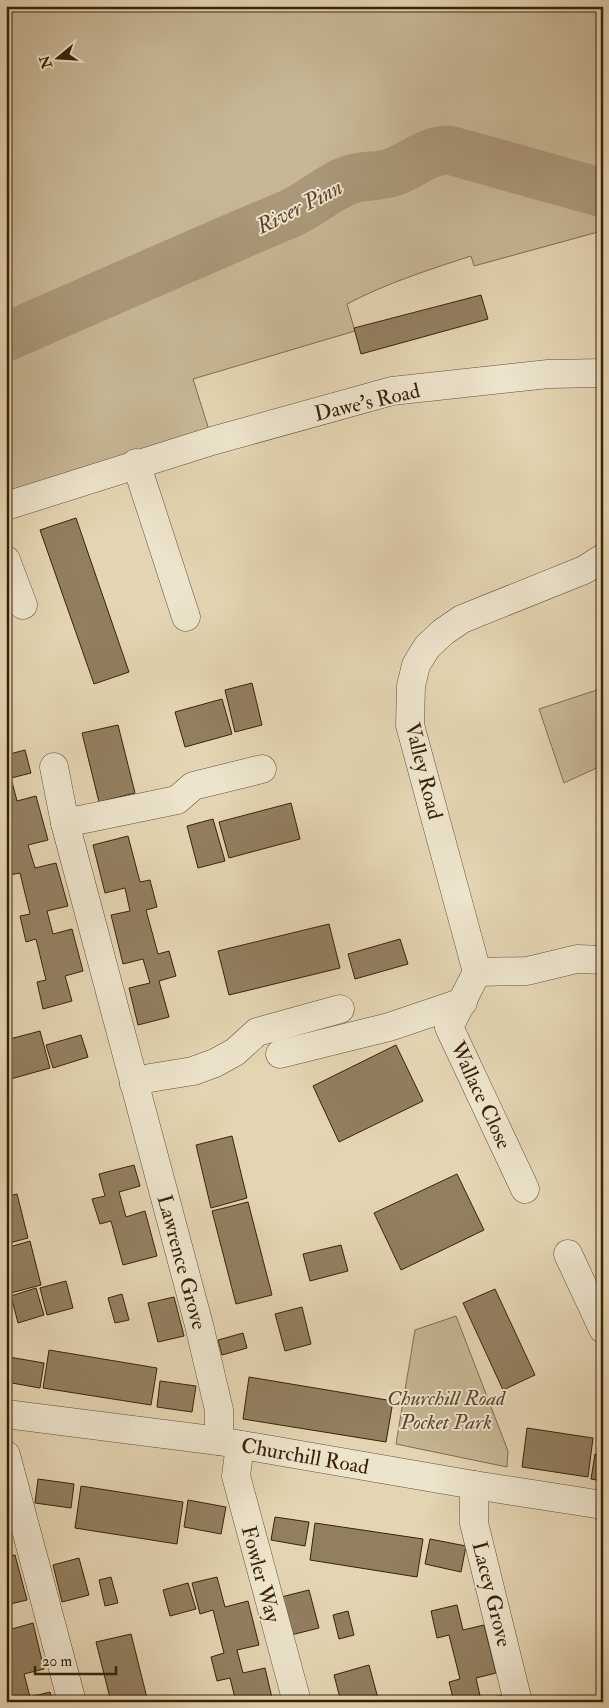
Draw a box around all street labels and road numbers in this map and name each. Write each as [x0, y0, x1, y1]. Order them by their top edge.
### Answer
street label: Dawe's Road [312, 377, 423, 428]
street label: Valley Road [398, 720, 449, 823]
street label: Wallace Close [443, 1036, 517, 1154]
street label: Lawrence Grove [151, 1192, 213, 1333]
street label: Churchill Road [239, 1432, 371, 1481]
street label: Fowler Way [235, 1523, 287, 1626]
street label: Lacey Grove [465, 1539, 518, 1650]

